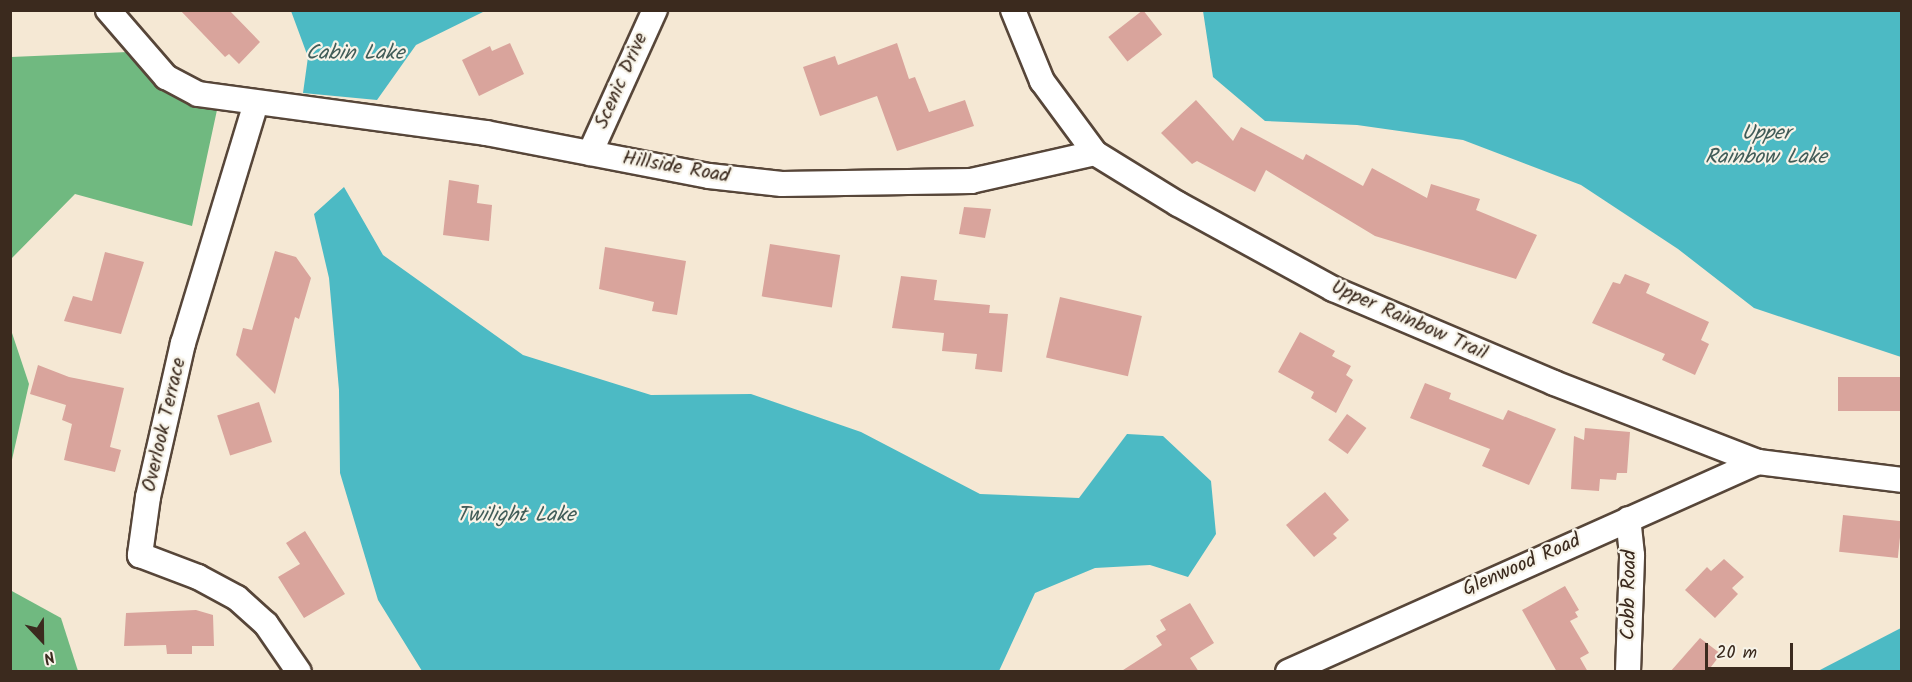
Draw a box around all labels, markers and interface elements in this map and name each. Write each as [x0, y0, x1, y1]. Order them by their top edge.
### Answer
street label: Scenic Drive [590, 29, 654, 133]
water label: Cabin Lake [306, 41, 404, 67]
water label: Upper Rainbow Lake [1705, 121, 1827, 171]
street label: Hillside Road [621, 147, 731, 189]
street label: Upper Rainbow Trail [1327, 276, 1491, 366]
street label: Overlook Terrace [138, 356, 192, 494]
water label: Twilight Lake [457, 503, 575, 529]
street label: Glenwood Road [1459, 529, 1585, 603]
street label: Cobb Road [1617, 550, 1643, 640]
north arrow [12, 610, 72, 670]
scale bar [1708, 631, 1796, 669]
text: 20 m [1716, 639, 1757, 668]
text: N [40, 644, 58, 671]

